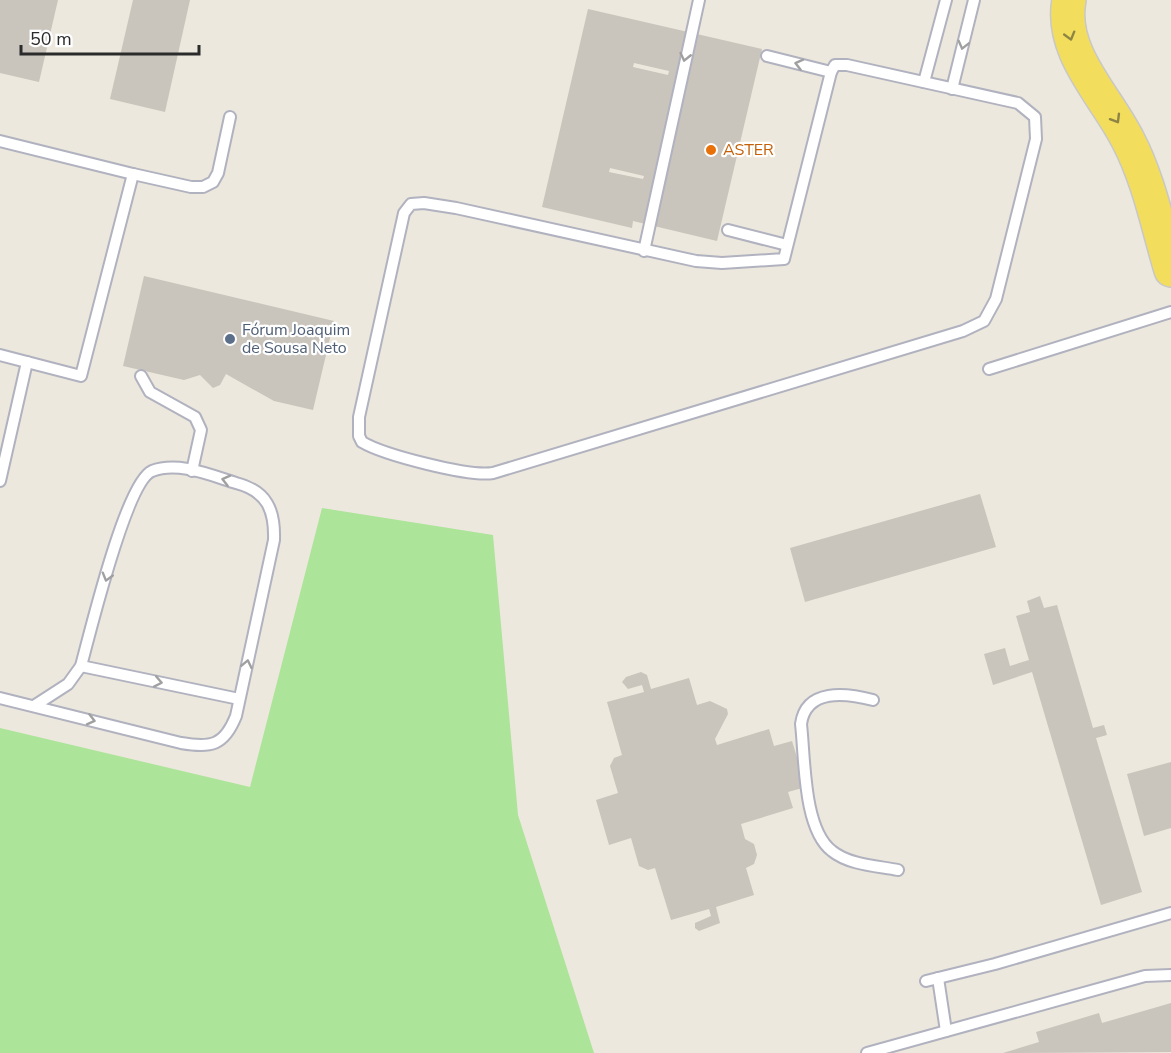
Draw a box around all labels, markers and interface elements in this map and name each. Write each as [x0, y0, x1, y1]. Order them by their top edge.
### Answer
scale bar [21, 18, 200, 56]
text: 50 m [30, 27, 72, 51]
one-way arrow [1063, 31, 1076, 41]
one-way arrow [958, 39, 971, 49]
one-way arrow [679, 52, 692, 62]
one-way arrow [794, 59, 805, 71]
one-way arrow [1108, 113, 1120, 123]
place label: ASTER [723, 139, 774, 161]
marker: ASTER [704, 143, 718, 157]
place label: Fórum Joaquim de Sousa Neto [242, 319, 350, 359]
marker: Fórum Joaquim de Sousa Neto [223, 332, 237, 346]
one-way arrow [222, 475, 232, 487]
one-way arrow [101, 572, 114, 582]
one-way arrow [240, 660, 253, 670]
one-way arrow [153, 675, 163, 688]
one-way arrow [86, 713, 96, 726]

